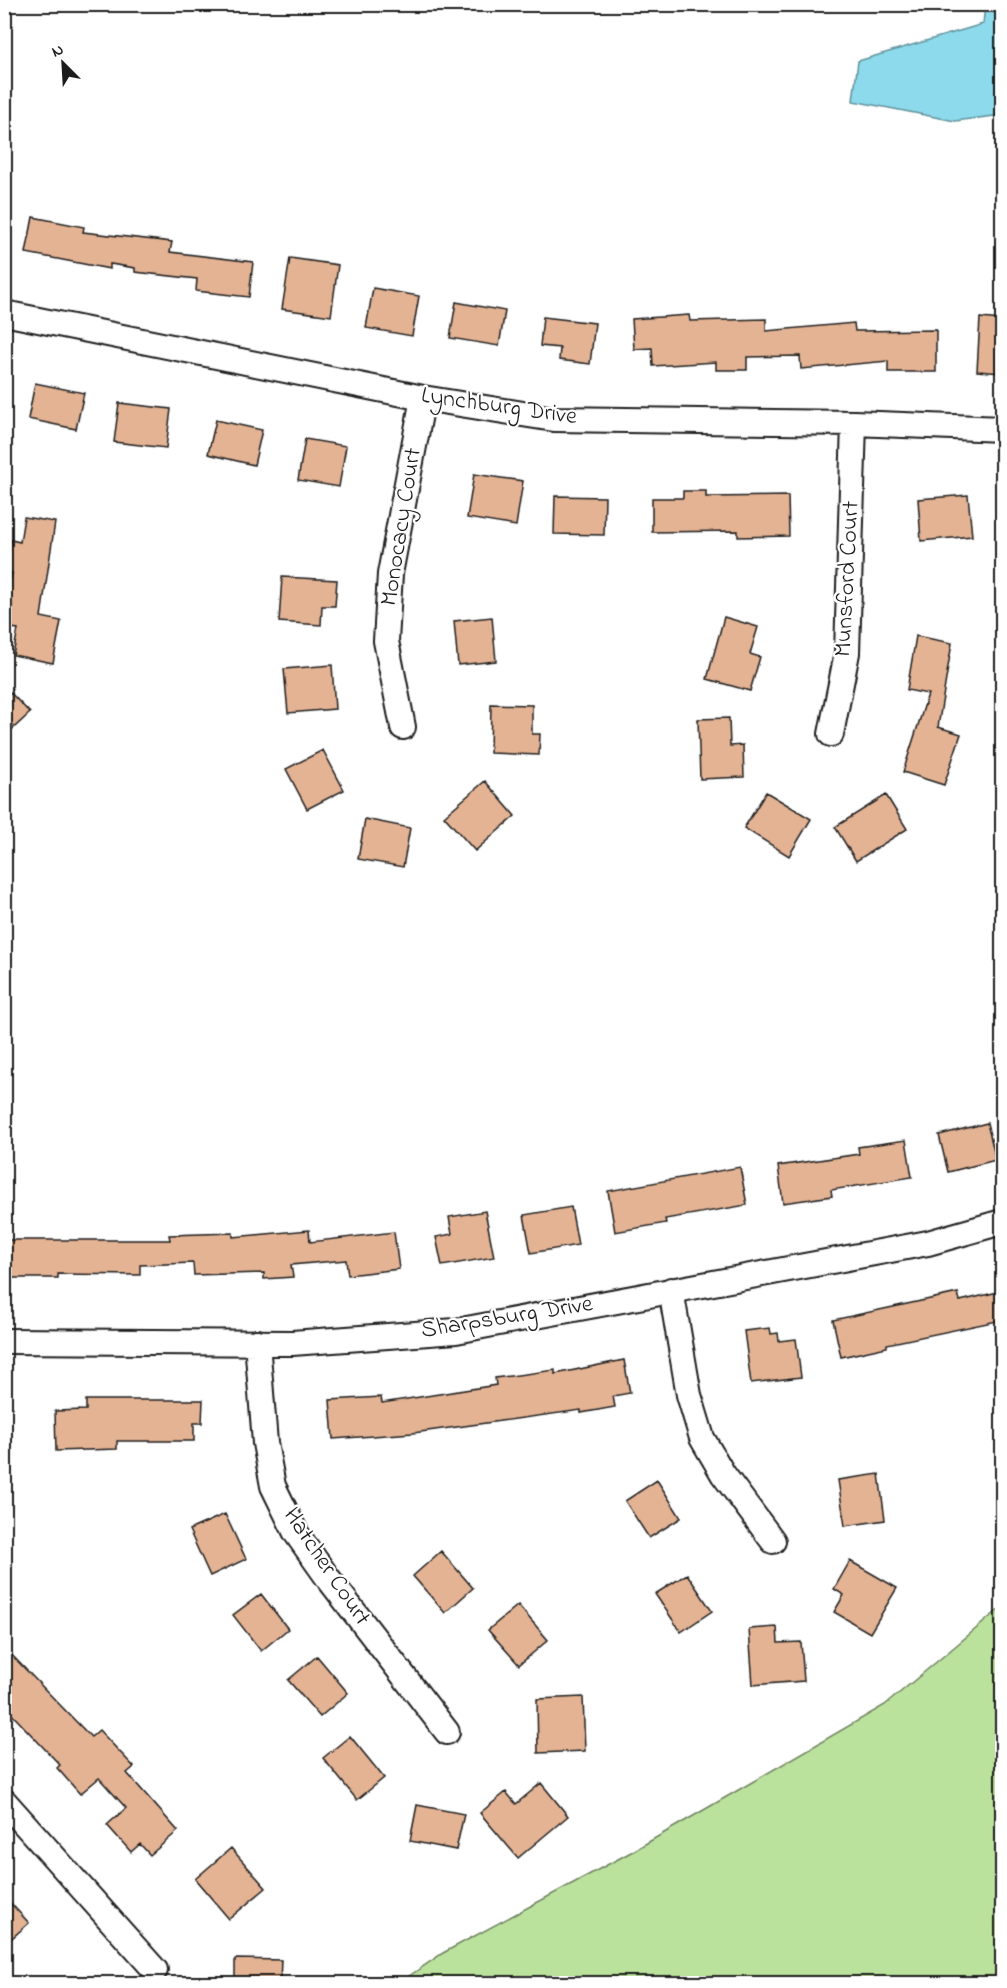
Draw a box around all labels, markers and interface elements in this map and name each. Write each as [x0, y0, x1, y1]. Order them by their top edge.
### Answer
north arrow [33, 33, 93, 93]
text: N [48, 38, 68, 64]
street label: Lynchburg Drive [419, 379, 579, 436]
street label: Monocacy Court [372, 445, 433, 609]
street label: Munsford Court [826, 500, 870, 658]
street label: Sharpsburg Drive [419, 1287, 595, 1349]
street label: Hatcher Court [273, 1501, 379, 1633]

